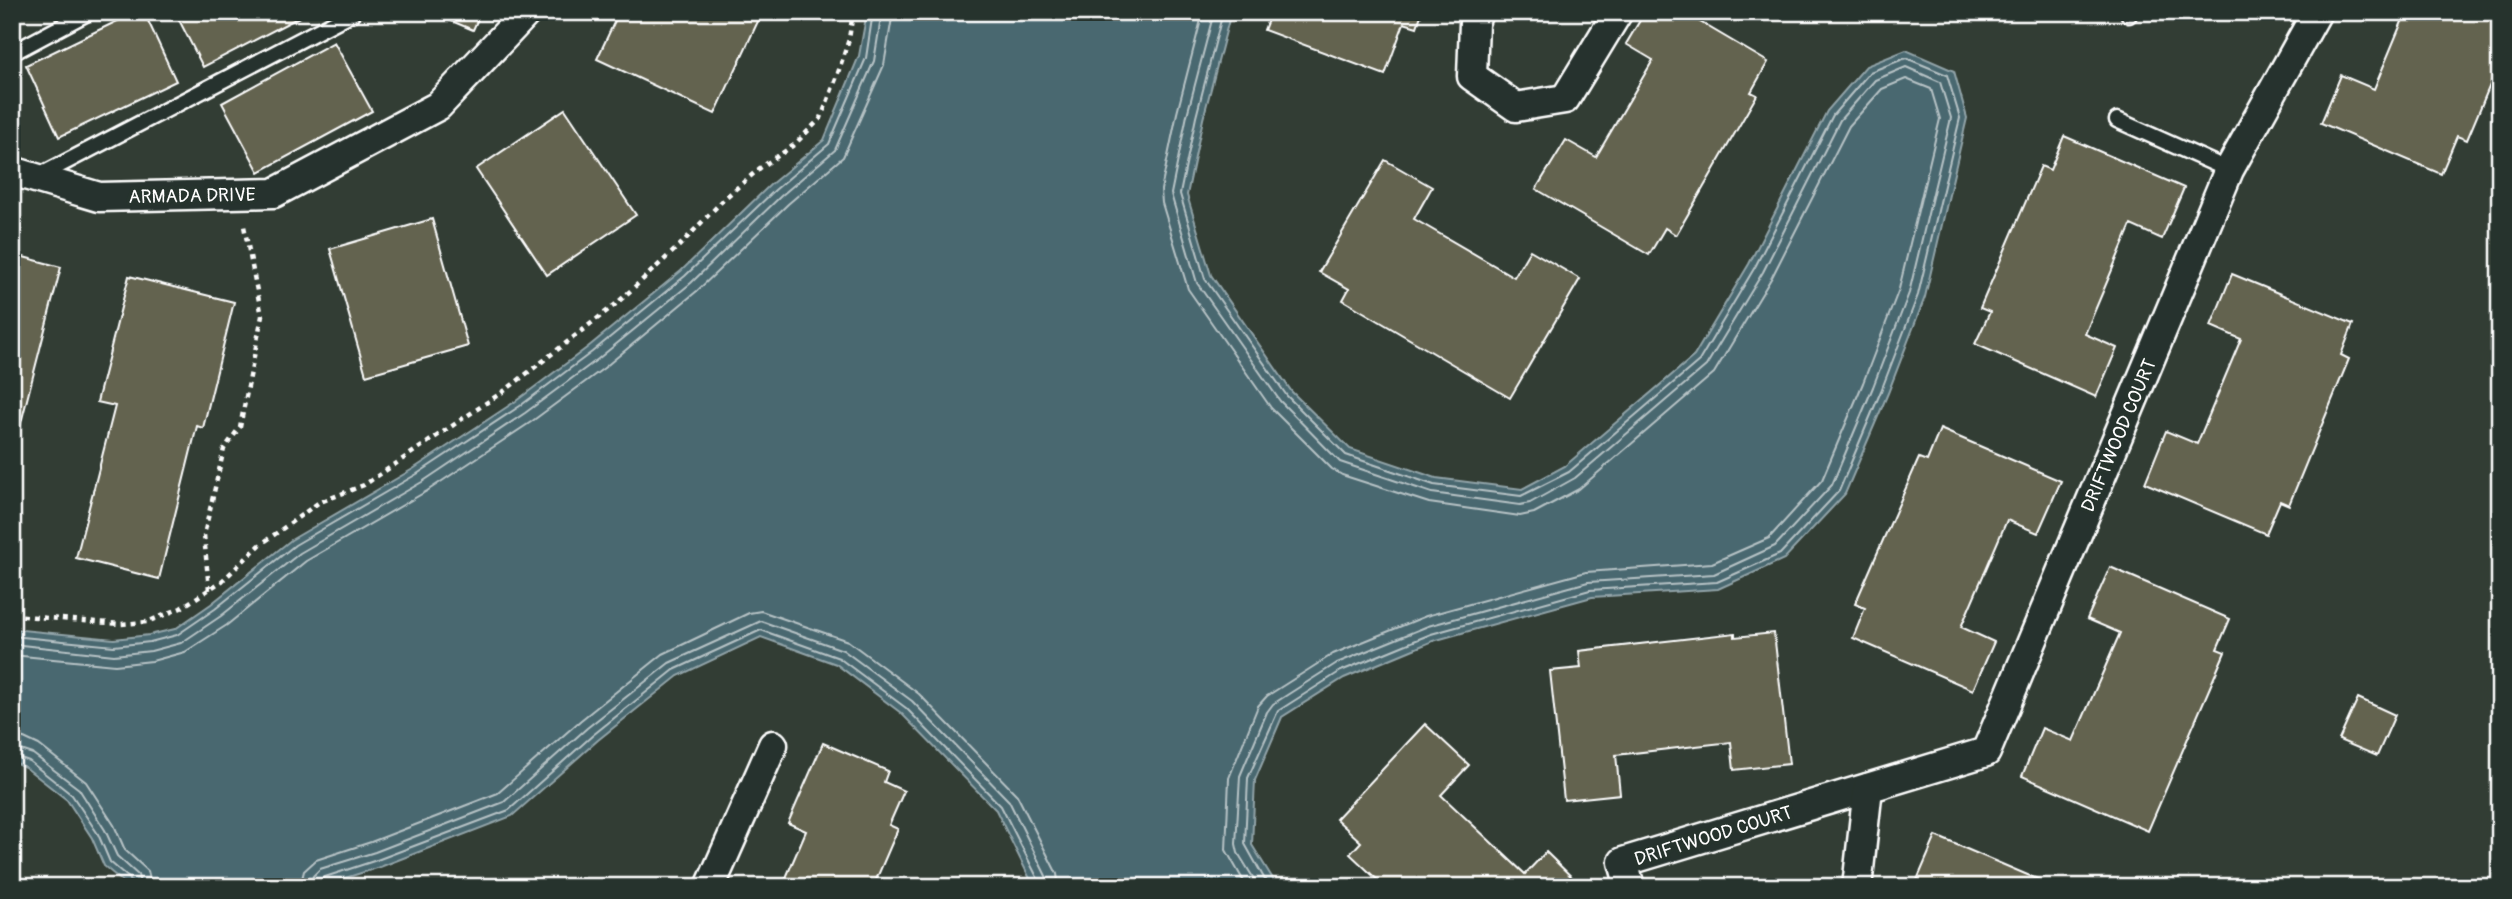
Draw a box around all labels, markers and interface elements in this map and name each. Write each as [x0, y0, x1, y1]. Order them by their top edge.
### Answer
street label: ARMADA DRIVE [128, 183, 256, 209]
street label: DRIFTWOOD COURT [2076, 355, 2162, 515]
street label: DRIFTWOOD COURT [1631, 801, 1795, 871]

